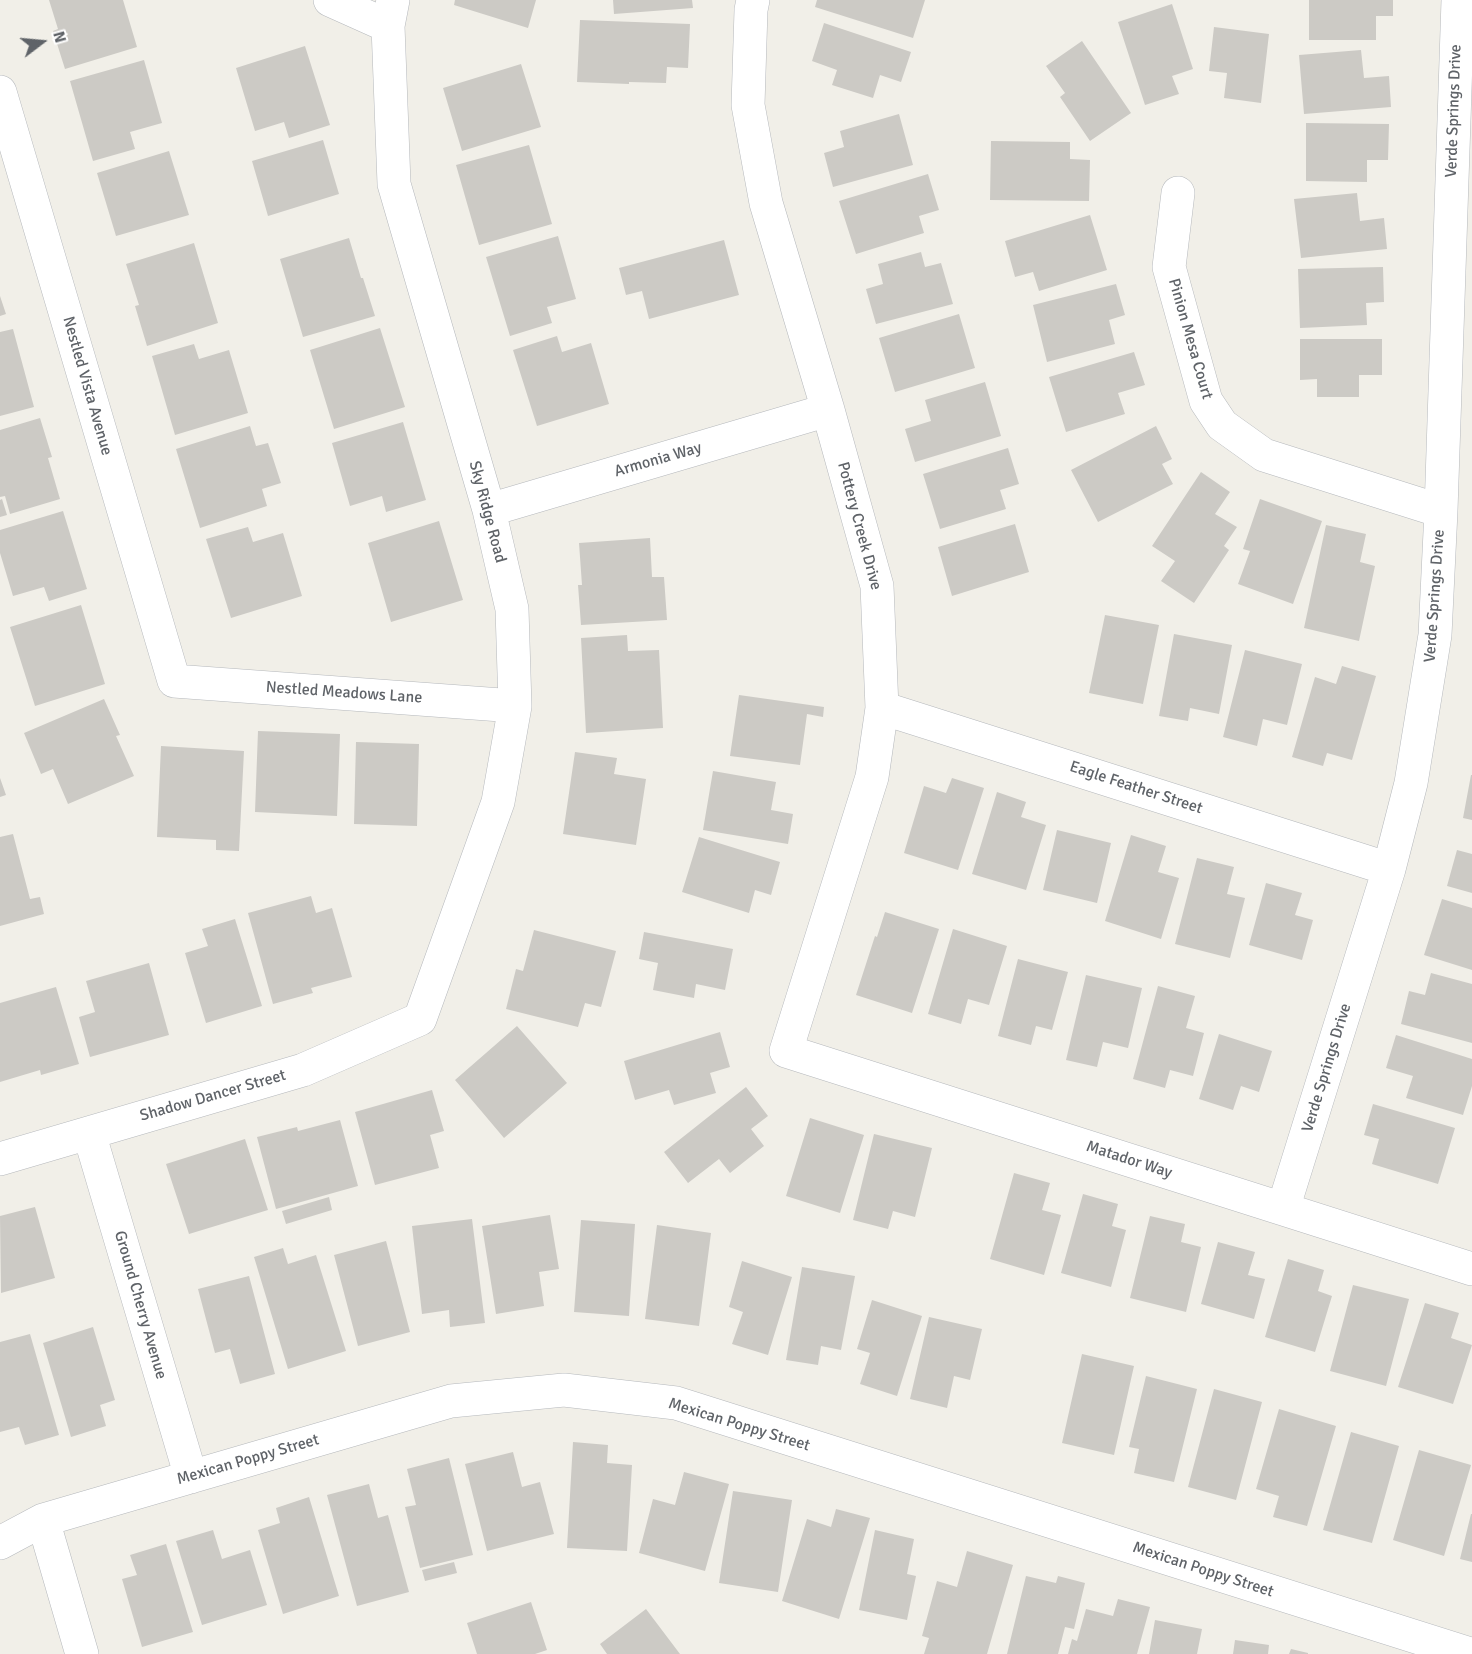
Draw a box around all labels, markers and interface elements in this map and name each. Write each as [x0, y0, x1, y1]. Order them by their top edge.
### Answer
north arrow [12, 12, 72, 72]
text: N [48, 29, 70, 45]
street label: Verde Springs Drive [1442, 44, 1466, 178]
street label: Pinion Mesa Court [1164, 276, 1216, 402]
street label: Nestled Vista Avenue [58, 314, 116, 458]
street label: Armonia Way [612, 438, 704, 482]
street label: Sky Ridge Road [464, 459, 510, 565]
street label: Pottery Creek Drive [833, 460, 885, 592]
street label: Verde Springs Drive [1421, 529, 1449, 663]
street label: Nestled Meadows Lane [265, 678, 423, 708]
street label: Eagle Feather Street [1067, 757, 1205, 819]
street label: Verde Springs Drive [1298, 1001, 1356, 1135]
street label: Shadow Dancer Street [138, 1066, 288, 1126]
street label: Matador Way [1084, 1137, 1174, 1183]
street label: Ground Cherry Avenue [110, 1229, 170, 1381]
street label: Mexican Poppy Street [666, 1394, 812, 1456]
street label: Mexican Poppy Street [175, 1430, 321, 1490]
street label: Mexican Poppy Street [1130, 1538, 1276, 1602]

